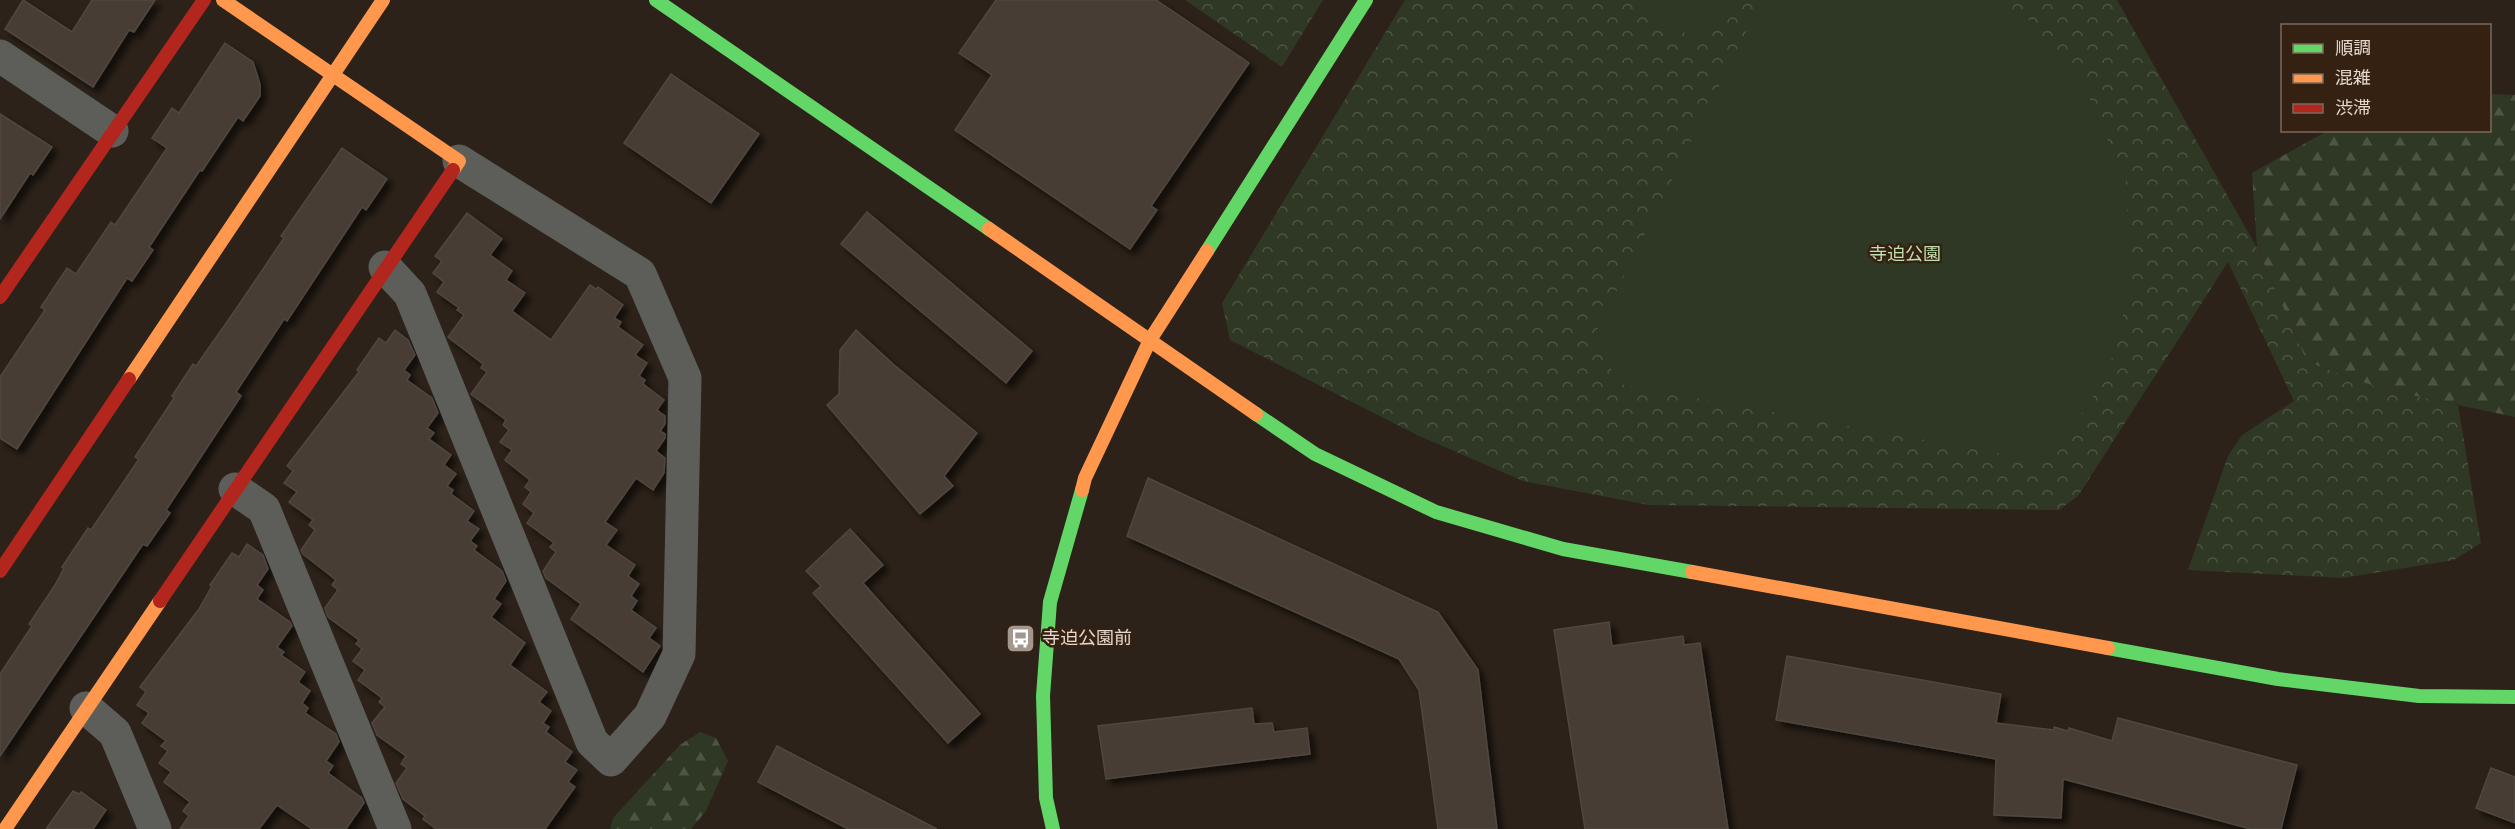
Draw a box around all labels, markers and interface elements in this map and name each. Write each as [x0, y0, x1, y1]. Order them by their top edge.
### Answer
legend [2281, 24, 2491, 132]
text: 順調 [2335, 38, 2371, 58]
text: 混雑 [2335, 68, 2371, 88]
text: 渋滞 [2335, 98, 2371, 118]
park label: 寺迫公園 [1869, 244, 1941, 264]
bus stop icon: 寺迫公園前 [1005, 622, 1037, 654]
place label: 寺迫公園前 [1042, 628, 1132, 648]

